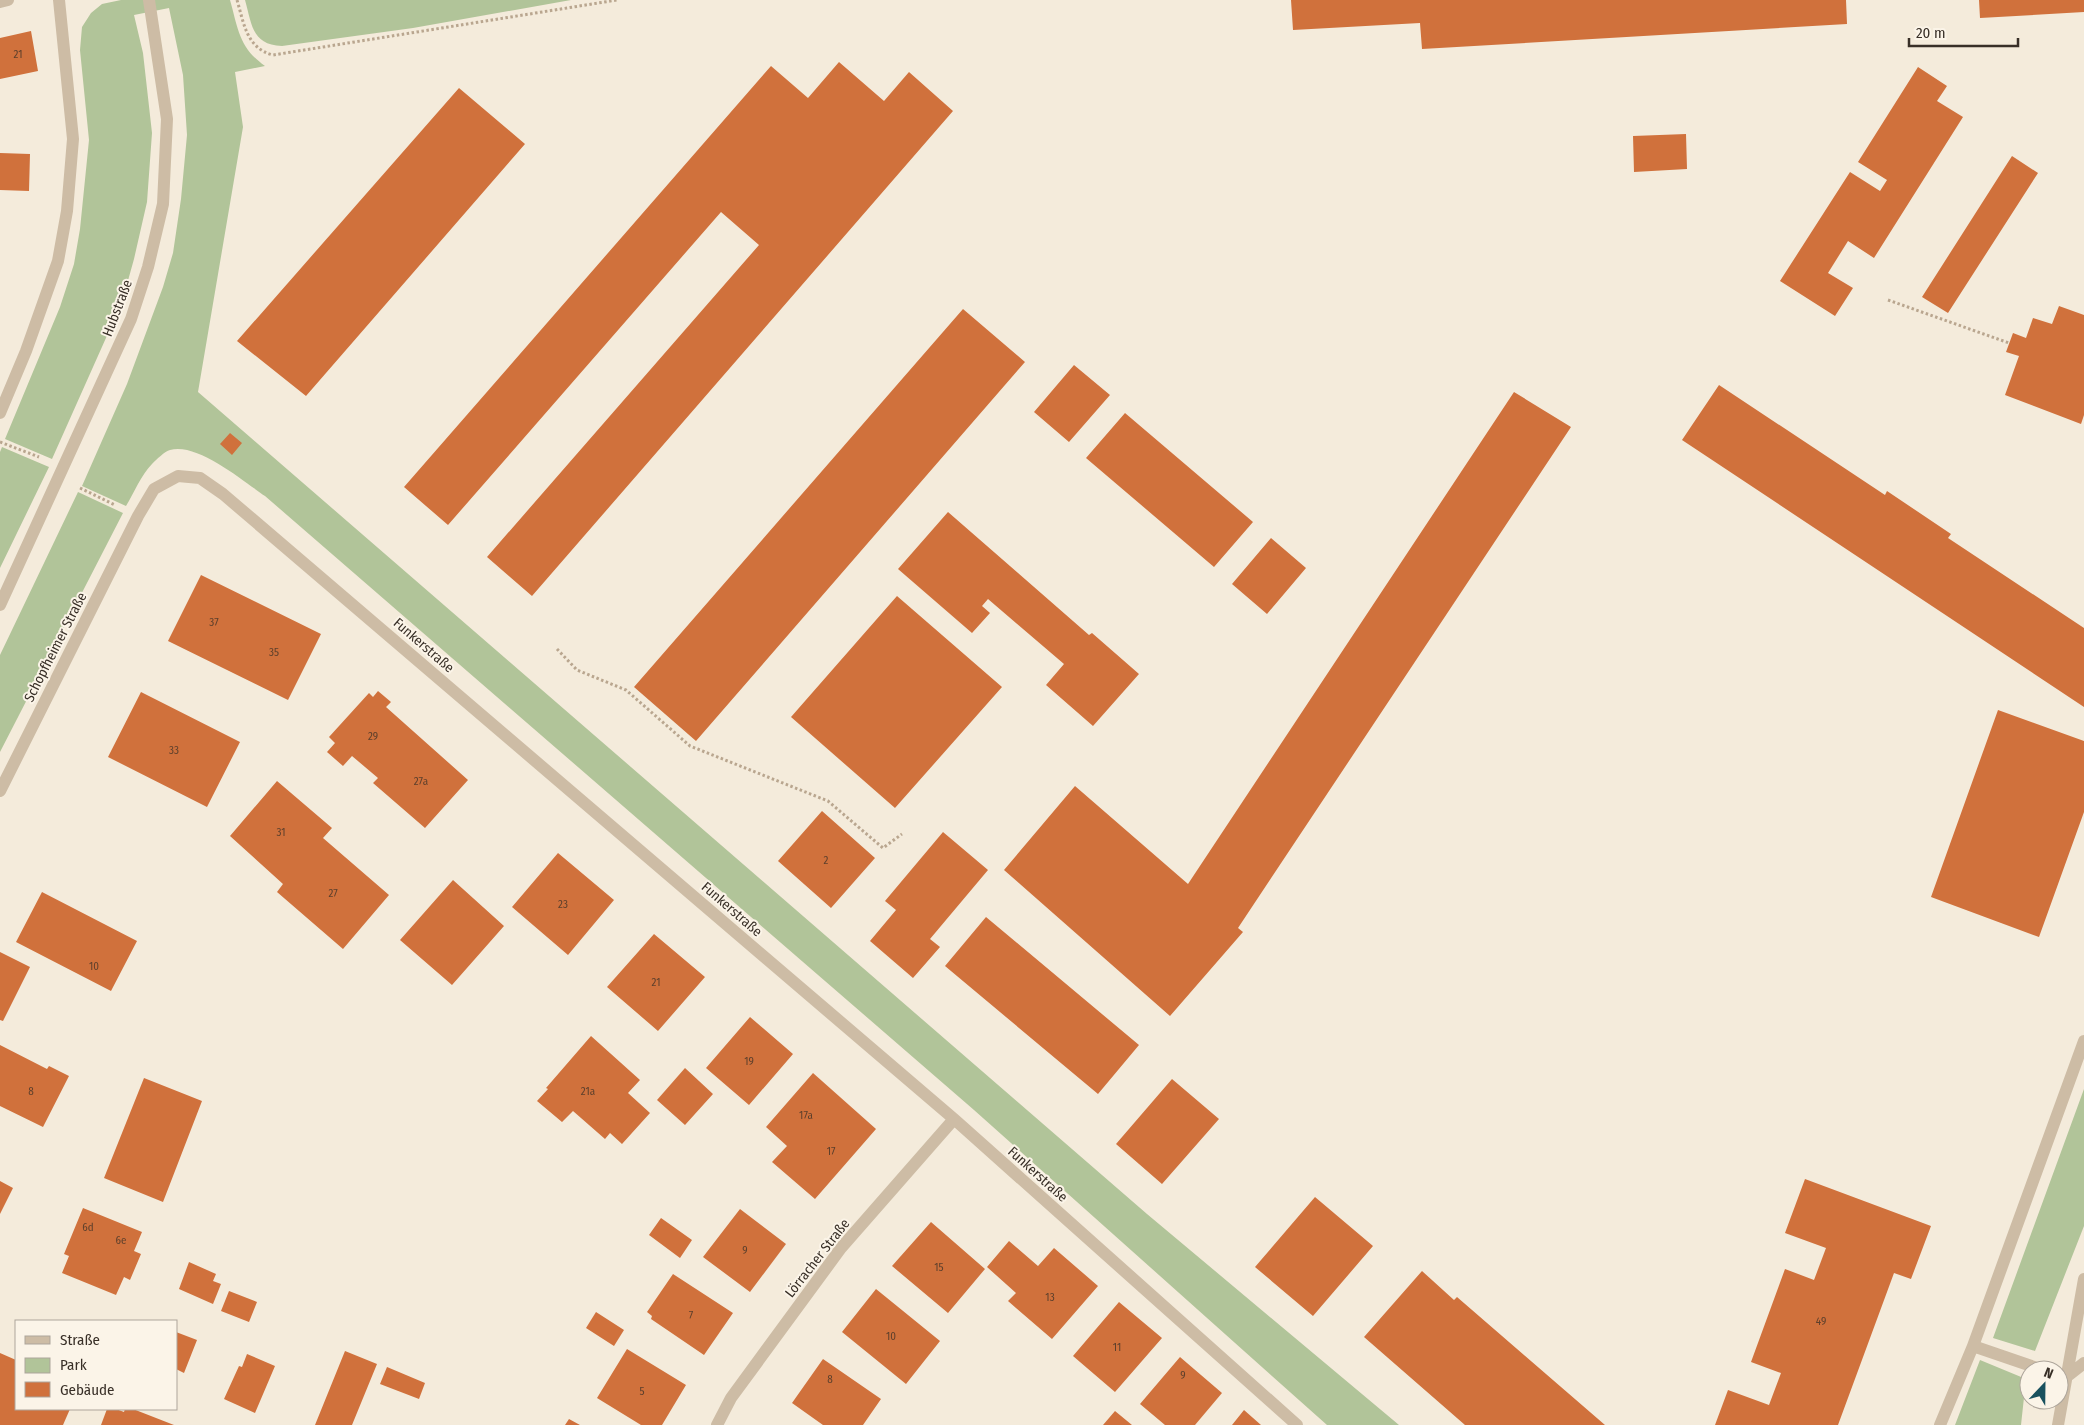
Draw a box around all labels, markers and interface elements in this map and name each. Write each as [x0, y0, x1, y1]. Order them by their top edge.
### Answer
scale bar [1909, 15, 2018, 47]
text: 20 m [1916, 24, 1946, 42]
house number: 21 [14, 48, 22, 61]
street label: Hubstraße [99, 277, 136, 339]
street label: Schopfheimer Straße [21, 590, 90, 705]
street label: Funkerstraße [390, 614, 457, 676]
house number: 37 [209, 616, 219, 629]
house number: 35 [269, 646, 279, 659]
house number: 29 [368, 730, 378, 743]
house number: 33 [169, 744, 179, 757]
house number: 27a [414, 775, 428, 788]
house number: 31 [277, 826, 286, 839]
house number: 2 [824, 854, 829, 867]
street label: Funkerstraße [698, 878, 765, 940]
house number: 27 [328, 887, 338, 900]
house number: 23 [558, 898, 568, 911]
house number: 10 [89, 960, 99, 973]
house number: 21 [652, 976, 660, 989]
house number: 19 [744, 1055, 754, 1068]
house number: 8 [28, 1085, 34, 1098]
house number: 21a [581, 1085, 595, 1098]
house number: 17a [799, 1109, 813, 1122]
street label: Funkerstraße [1004, 1143, 1071, 1206]
house number: 17 [827, 1145, 836, 1158]
street label: Lörracher Straße [781, 1216, 853, 1301]
house number: 6d [82, 1221, 94, 1234]
house number: 6e [116, 1234, 126, 1247]
house number: 9 [742, 1244, 748, 1257]
house number: 15 [934, 1261, 944, 1274]
house number: 13 [1045, 1291, 1055, 1304]
house number: 7 [689, 1309, 694, 1322]
house number: 49 [1816, 1315, 1826, 1328]
legend [15, 1320, 178, 1410]
house number: 10 [886, 1330, 896, 1343]
text: Straße [60, 1331, 100, 1349]
house number: 11 [1113, 1341, 1121, 1354]
text: Park [60, 1356, 87, 1374]
north arrow [2019, 1360, 2069, 1410]
text: N [2042, 1364, 2056, 1383]
house number: 9 [1180, 1369, 1186, 1382]
house number: 8 [827, 1373, 833, 1386]
text: Gebäude [60, 1381, 115, 1399]
house number: 5 [639, 1385, 645, 1398]

